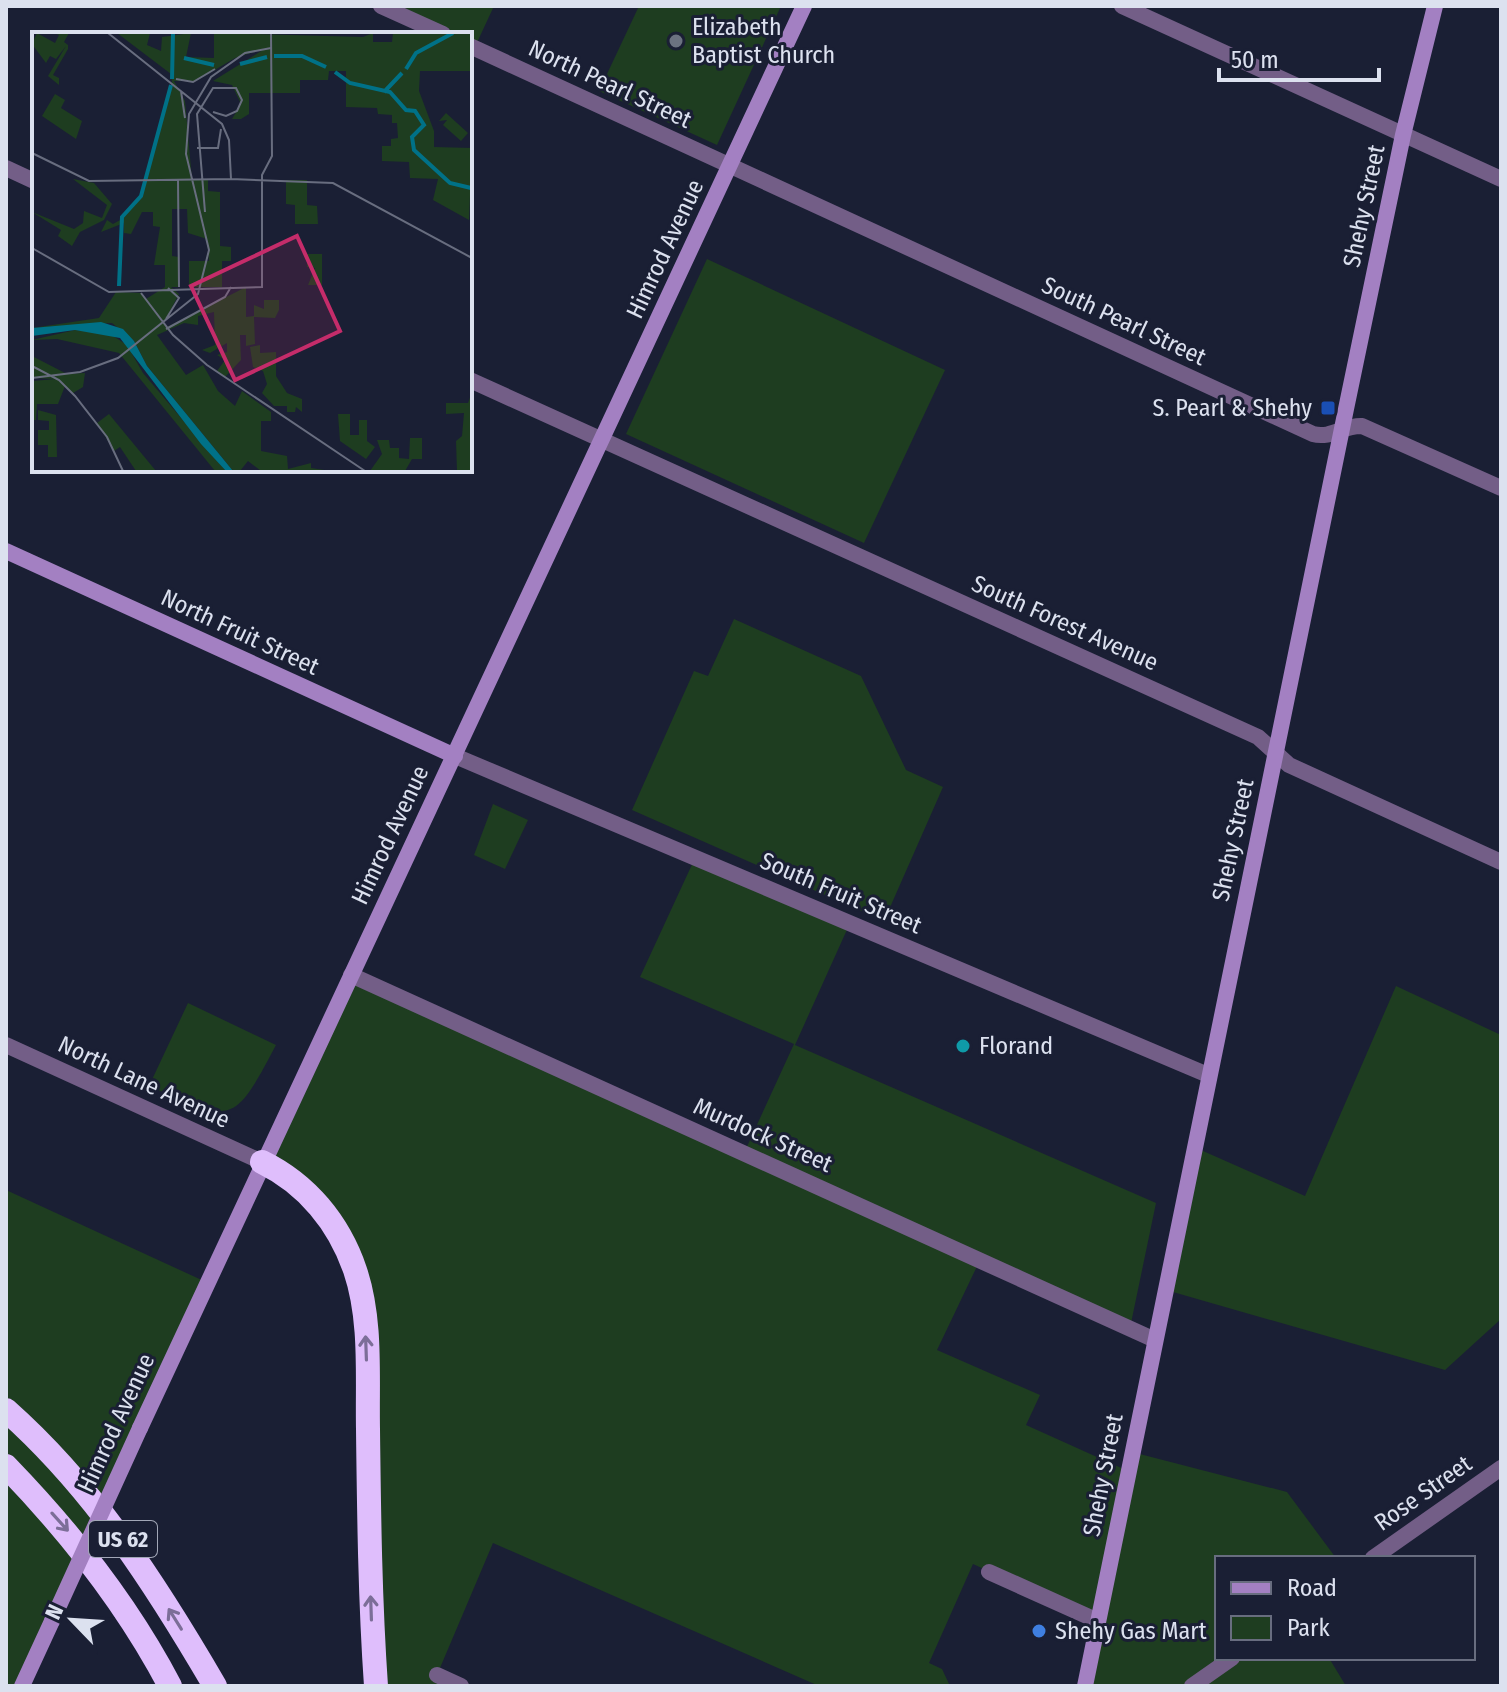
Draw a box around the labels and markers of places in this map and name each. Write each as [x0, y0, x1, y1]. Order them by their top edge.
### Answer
place label: Elizabeth Baptist Church [692, 13, 835, 69]
marker: Elizabeth Baptist Church [667, 32, 685, 50]
place label: S. Pearl & Shehy [1153, 394, 1312, 422]
marker: S. Pearl & Shehy [1319, 399, 1337, 417]
place label: Florand [979, 1032, 1053, 1060]
marker: Florand [954, 1037, 972, 1055]
place label: Shehy Gas Mart [1055, 1617, 1207, 1645]
marker: Shehy Gas Mart [1030, 1622, 1048, 1640]

